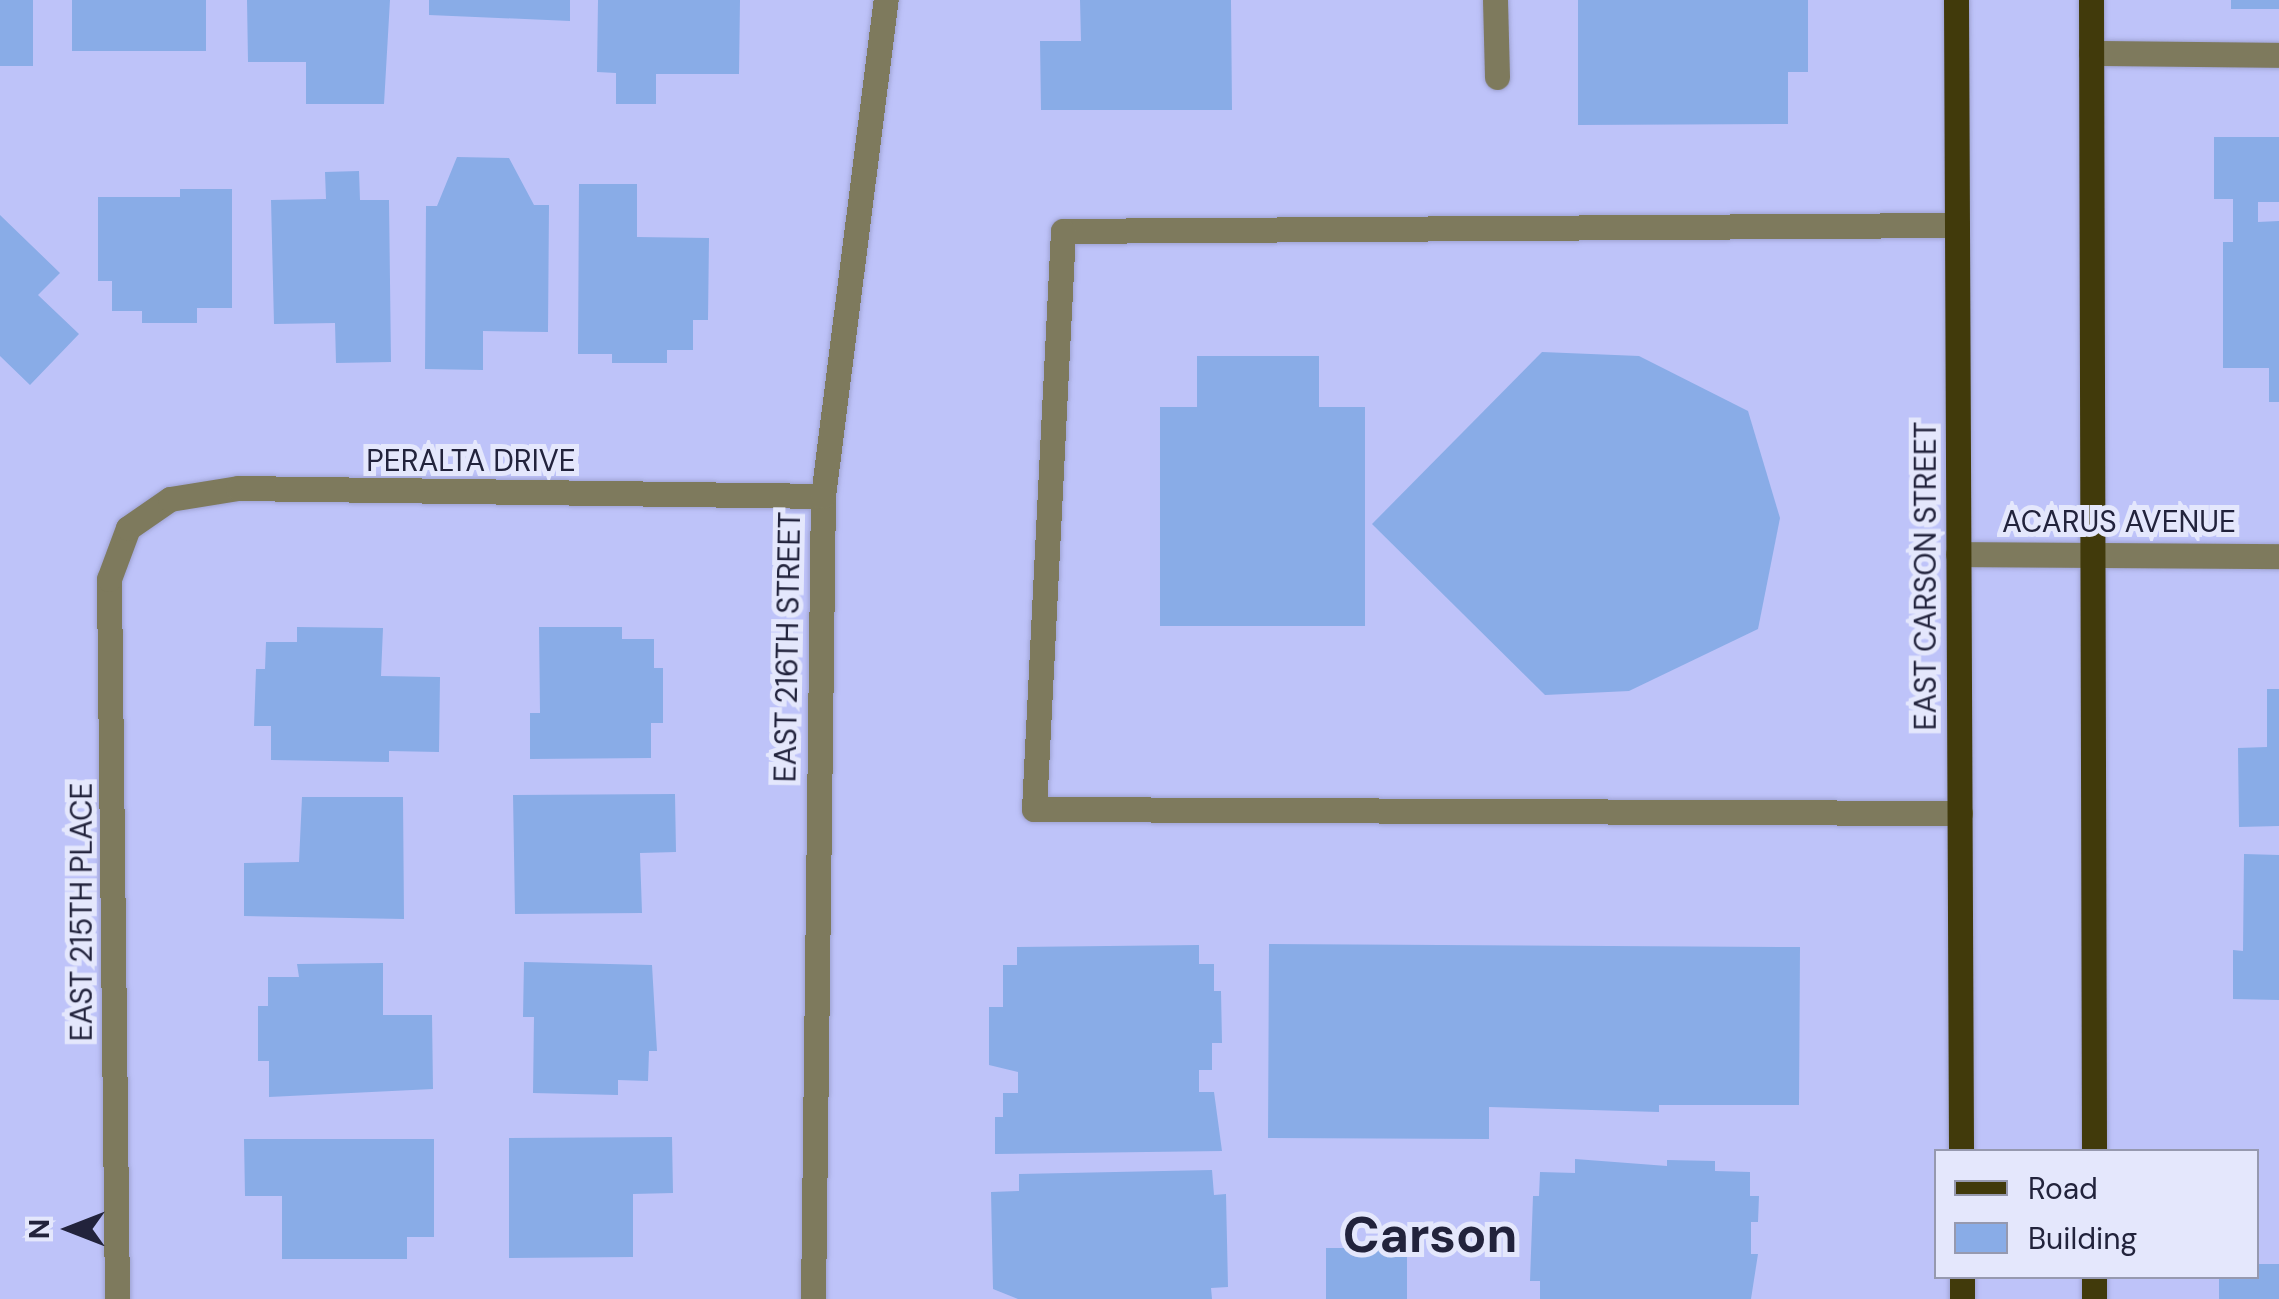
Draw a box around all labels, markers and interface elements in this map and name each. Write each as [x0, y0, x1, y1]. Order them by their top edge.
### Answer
street label: EAST CARSON STREET [1908, 422, 1944, 730]
street label: PERALTA DRIVE [366, 443, 576, 479]
street label: ACARUS AVENUE [2002, 504, 2236, 540]
street label: EAST 216TH STREET [768, 511, 808, 783]
street label: EAST 215TH PLACE [64, 783, 100, 1041]
legend [1934, 1149, 2259, 1279]
text: Road [2028, 1169, 2098, 1208]
north arrow [20, 1179, 120, 1279]
district label: Carson [1343, 1206, 1517, 1266]
text: N [21, 1219, 58, 1239]
text: Building [2028, 1219, 2137, 1258]

